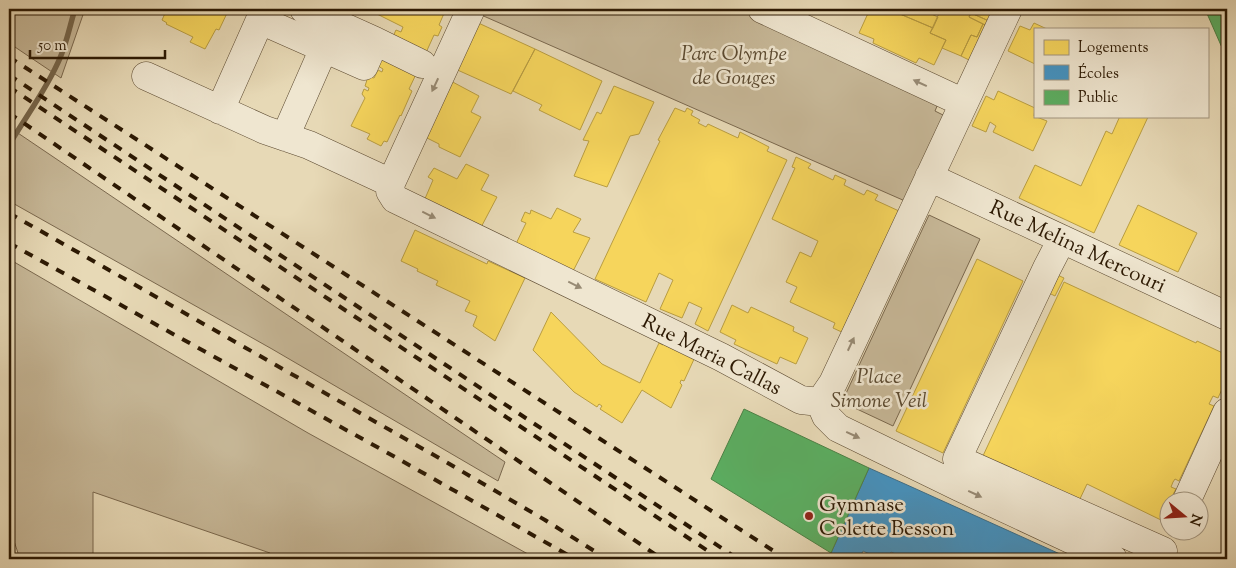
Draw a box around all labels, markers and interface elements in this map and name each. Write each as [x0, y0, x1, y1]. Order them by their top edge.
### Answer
scale bar [30, 28, 165, 60]
legend [1034, 28, 1208, 118]
text: 50 m [37, 36, 67, 57]
text: Logements [1078, 38, 1149, 59]
park label: Parc Olympe de Gouges [681, 40, 787, 94]
text: Écoles [1078, 63, 1119, 85]
one-way arrow [431, 78, 439, 92]
one-way arrow [912, 78, 927, 87]
text: Public [1078, 88, 1118, 109]
street label: Rue Melina Mercouri [984, 194, 1170, 302]
one-way arrow [422, 211, 436, 219]
one-way arrow [568, 281, 583, 289]
street label: Rue Maria Callas [636, 308, 786, 404]
one-way arrow [847, 337, 855, 351]
park label: Place Simone Veil [831, 363, 927, 417]
one-way arrow [846, 431, 860, 439]
north arrow [1158, 490, 1208, 540]
place label: Gymnase Colette Besson [819, 491, 954, 545]
one-way arrow [968, 491, 982, 499]
marker: Gymnase Colette Besson [803, 510, 815, 522]
text: N [1183, 511, 1206, 528]

